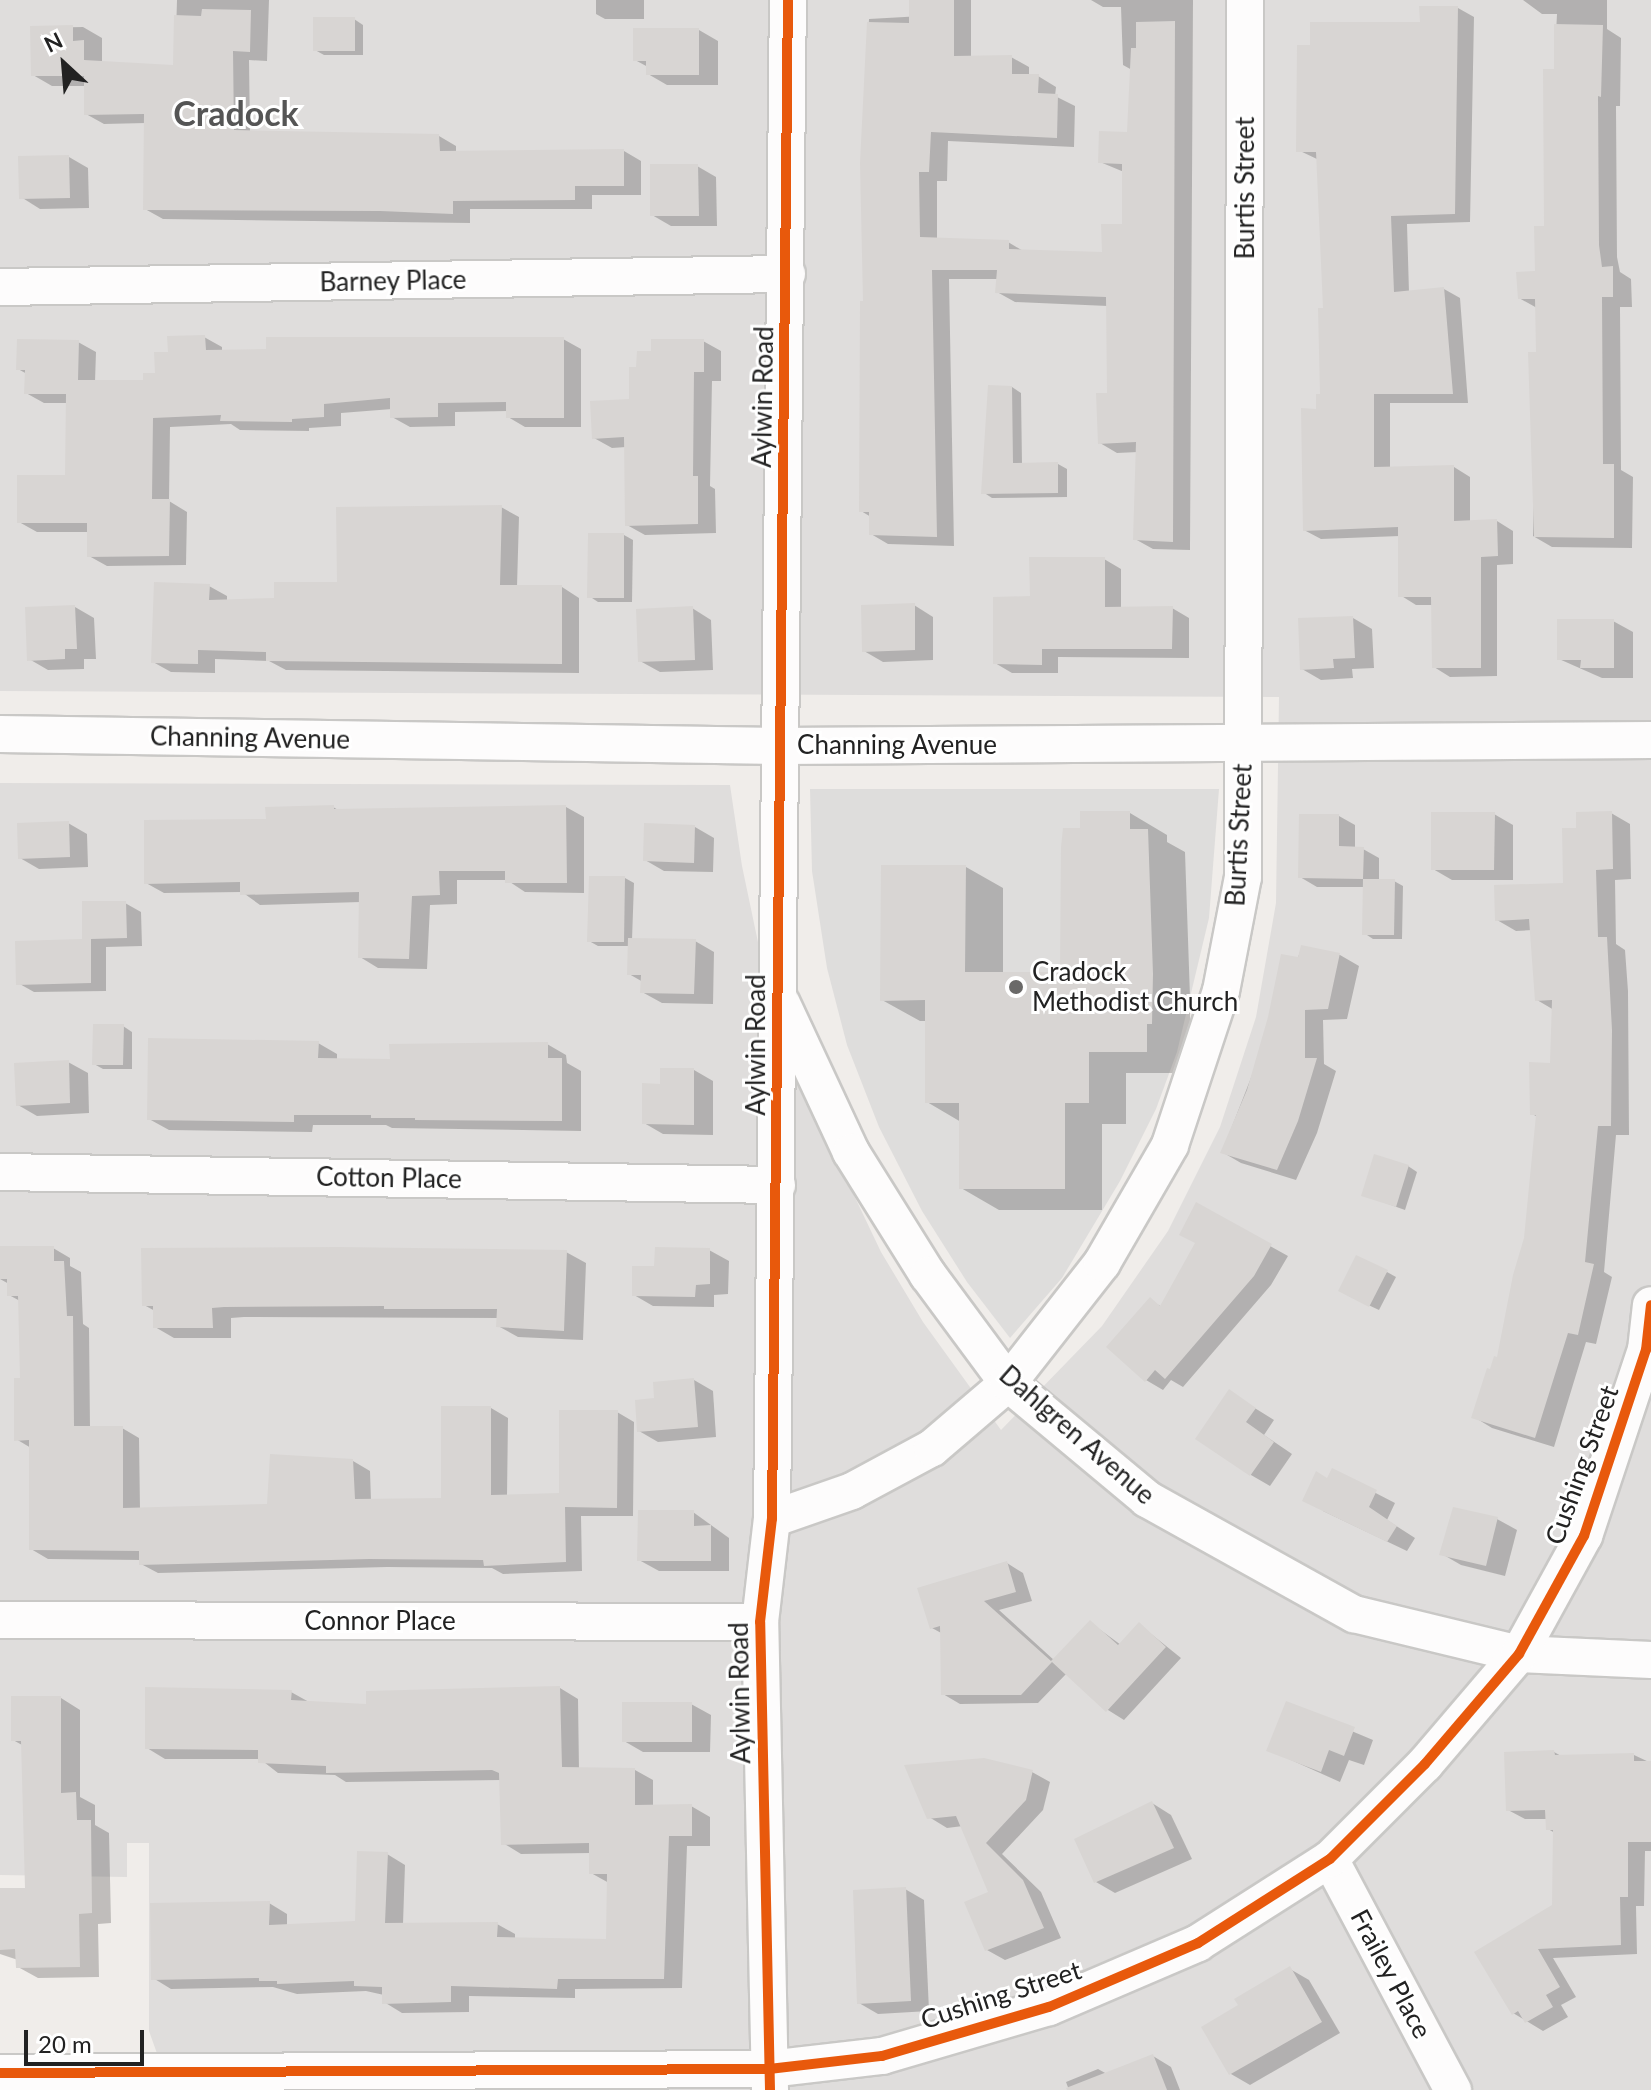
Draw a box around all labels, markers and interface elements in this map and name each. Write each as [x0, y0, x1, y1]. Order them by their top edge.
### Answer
north arrow [24, 24, 104, 104]
text: N [40, 26, 67, 58]
district label: Cradock [173, 93, 299, 133]
street label: Burtis Street [1229, 117, 1261, 259]
street label: Barney Place [319, 264, 467, 298]
street label: Aylwin Road [746, 326, 780, 468]
street label: Channing Avenue [149, 721, 351, 755]
street label: Channing Avenue [797, 729, 997, 761]
street label: Burtis Street [1220, 763, 1258, 907]
place label: Cradock Methodist Church [1032, 956, 1238, 1018]
street label: Aylwin Road [740, 974, 772, 1116]
marker: Cradock Methodist Church [1007, 978, 1025, 996]
street label: Cotton Place [316, 1161, 462, 1195]
street label: Dahlgren Avenue [993, 1359, 1161, 1511]
street label: Cushing Street [1539, 1381, 1625, 1549]
street label: Connor Place [304, 1605, 456, 1637]
street label: Aylwin Road [723, 1622, 757, 1764]
street label: Frailey Place [1344, 1904, 1438, 2044]
street label: Cushing Street [917, 1954, 1085, 2036]
scale bar [28, 2014, 148, 2064]
text: 20 m [38, 2029, 92, 2058]

